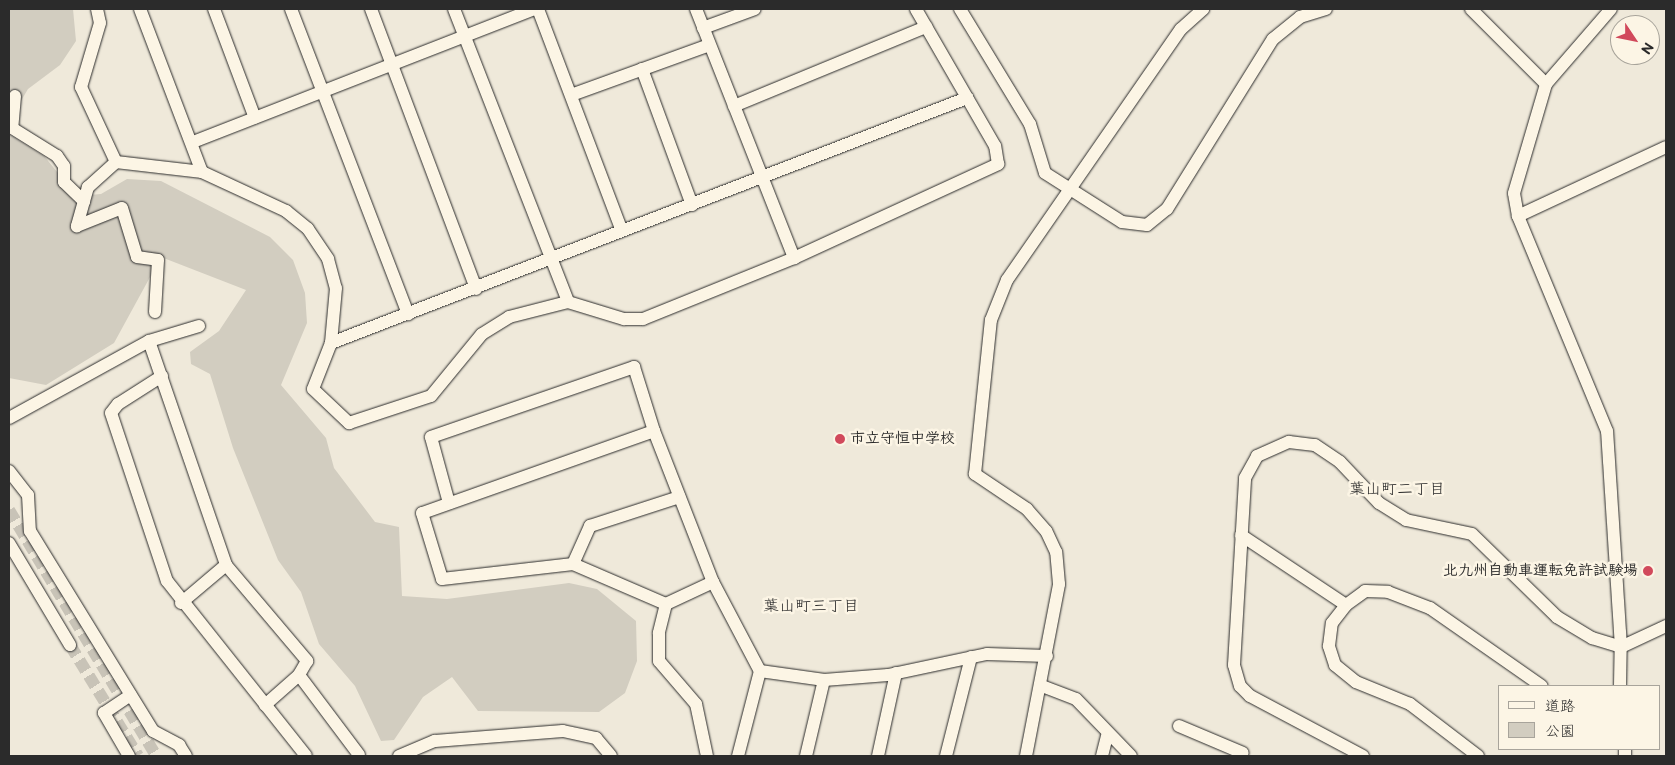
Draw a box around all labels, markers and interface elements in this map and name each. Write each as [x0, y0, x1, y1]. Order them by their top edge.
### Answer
north arrow [1610, 15, 1660, 65]
text: N [1637, 39, 1657, 57]
place label: 市立守恒中学校 [850, 430, 955, 448]
marker: 市立守恒中学校 [834, 433, 846, 445]
district label: 葉山町二丁目 [1349, 480, 1445, 500]
place label: 北九州自動車運転免許試験場 [1443, 562, 1638, 580]
marker: 北九州自動車運転免許試験場 [1642, 565, 1654, 577]
district label: 葉山町三丁目 [763, 597, 859, 617]
legend [1498, 685, 1660, 750]
text: 道路 [1545, 697, 1575, 716]
text: 公園 [1545, 722, 1575, 741]

